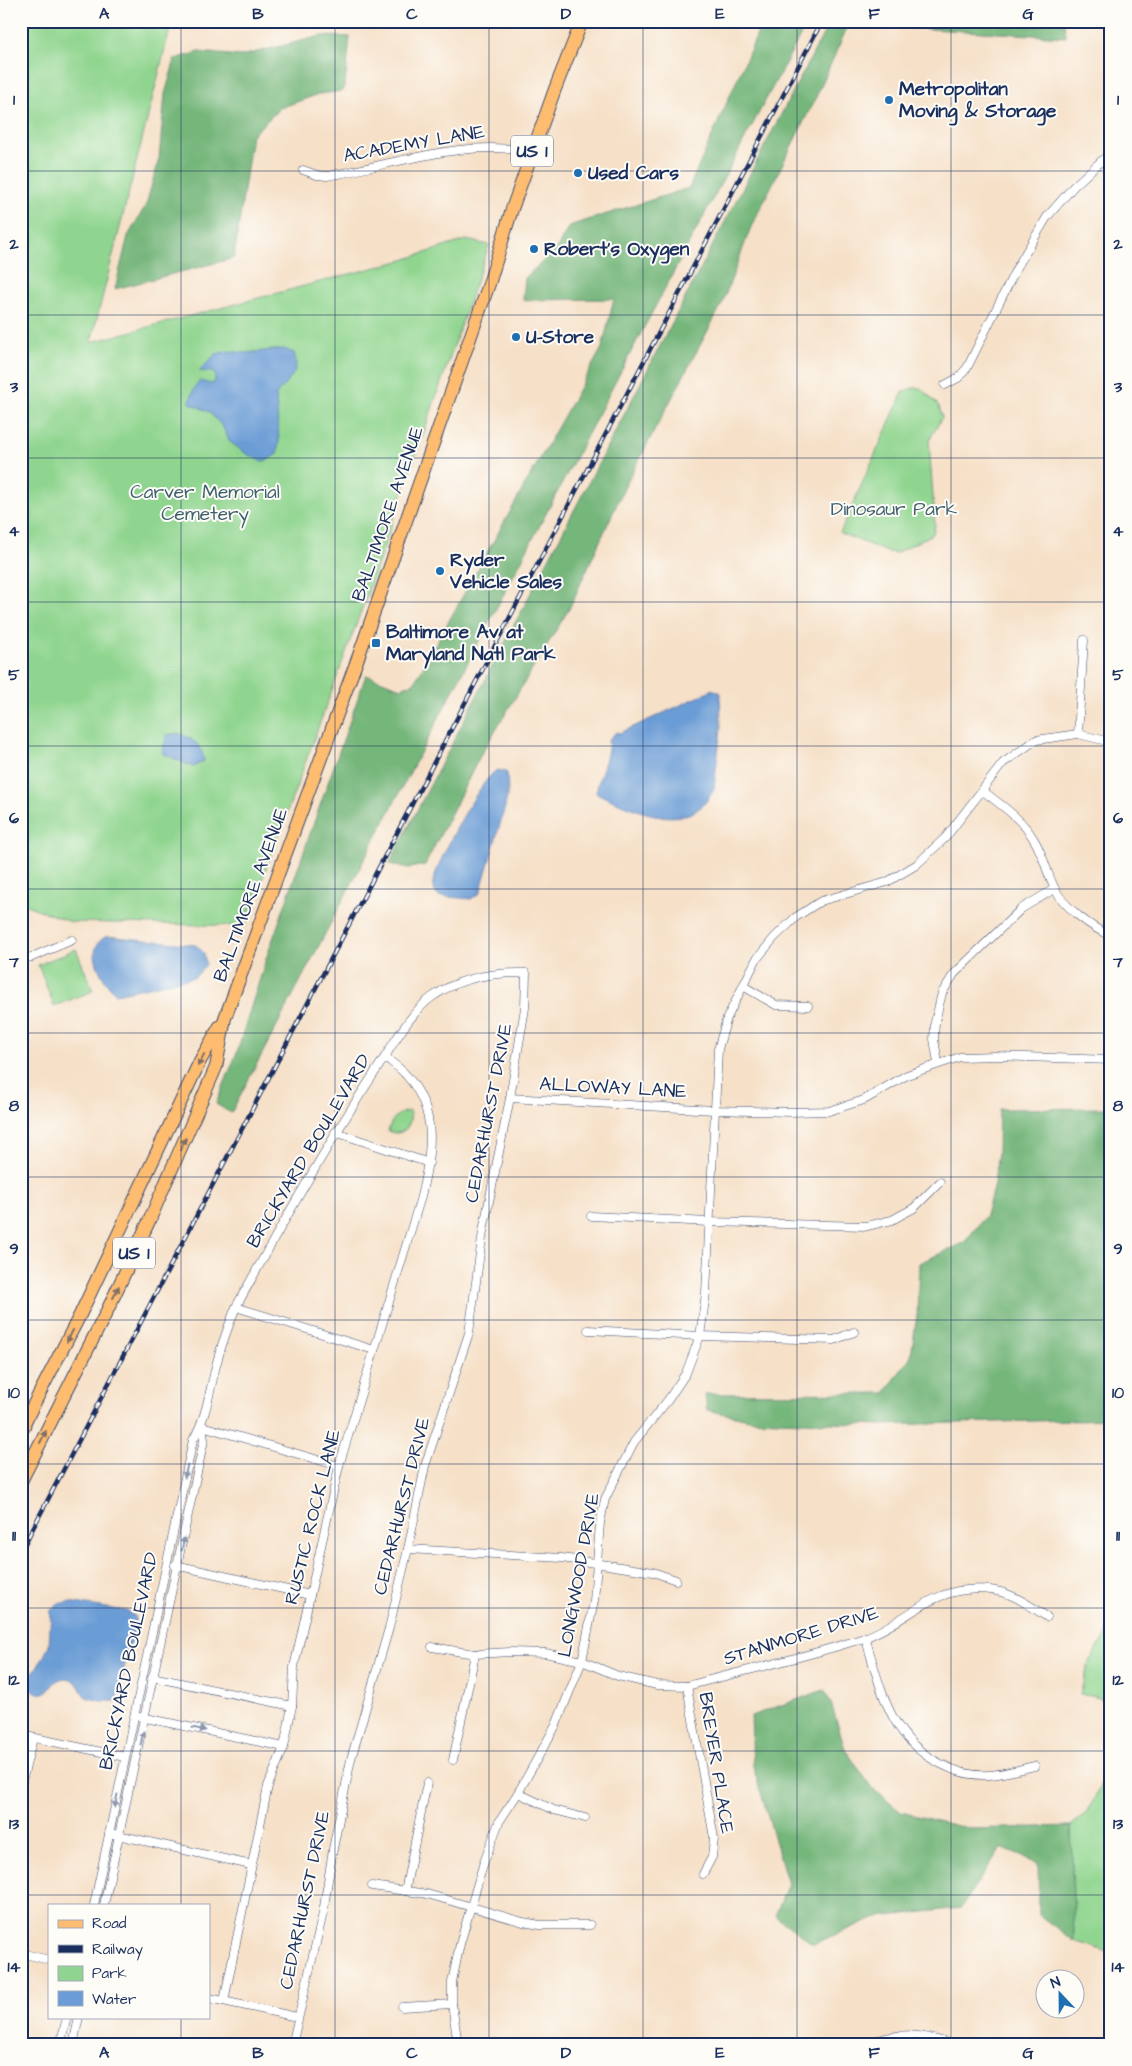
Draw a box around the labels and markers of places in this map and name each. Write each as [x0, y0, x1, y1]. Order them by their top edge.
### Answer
place label: Metropolitan Moving & Storage [899, 76, 1057, 126]
marker: Metropolitan Moving & Storage [883, 94, 895, 106]
place label: Used Cars [588, 160, 679, 187]
marker: Used Cars [572, 167, 584, 179]
place label: Robert's Oxygen [544, 236, 690, 264]
marker: Robert's Oxygen [528, 243, 540, 255]
place label: U-Store [526, 324, 595, 351]
marker: U-Store [510, 331, 522, 343]
place label: Ryder Vehicle Sales [449, 547, 563, 596]
marker: Ryder Vehicle Sales [434, 565, 446, 577]
place label: Baltimore Av at Maryland Natl Park [386, 619, 556, 669]
marker: Baltimore Av at Maryland Natl Park [370, 637, 382, 649]

